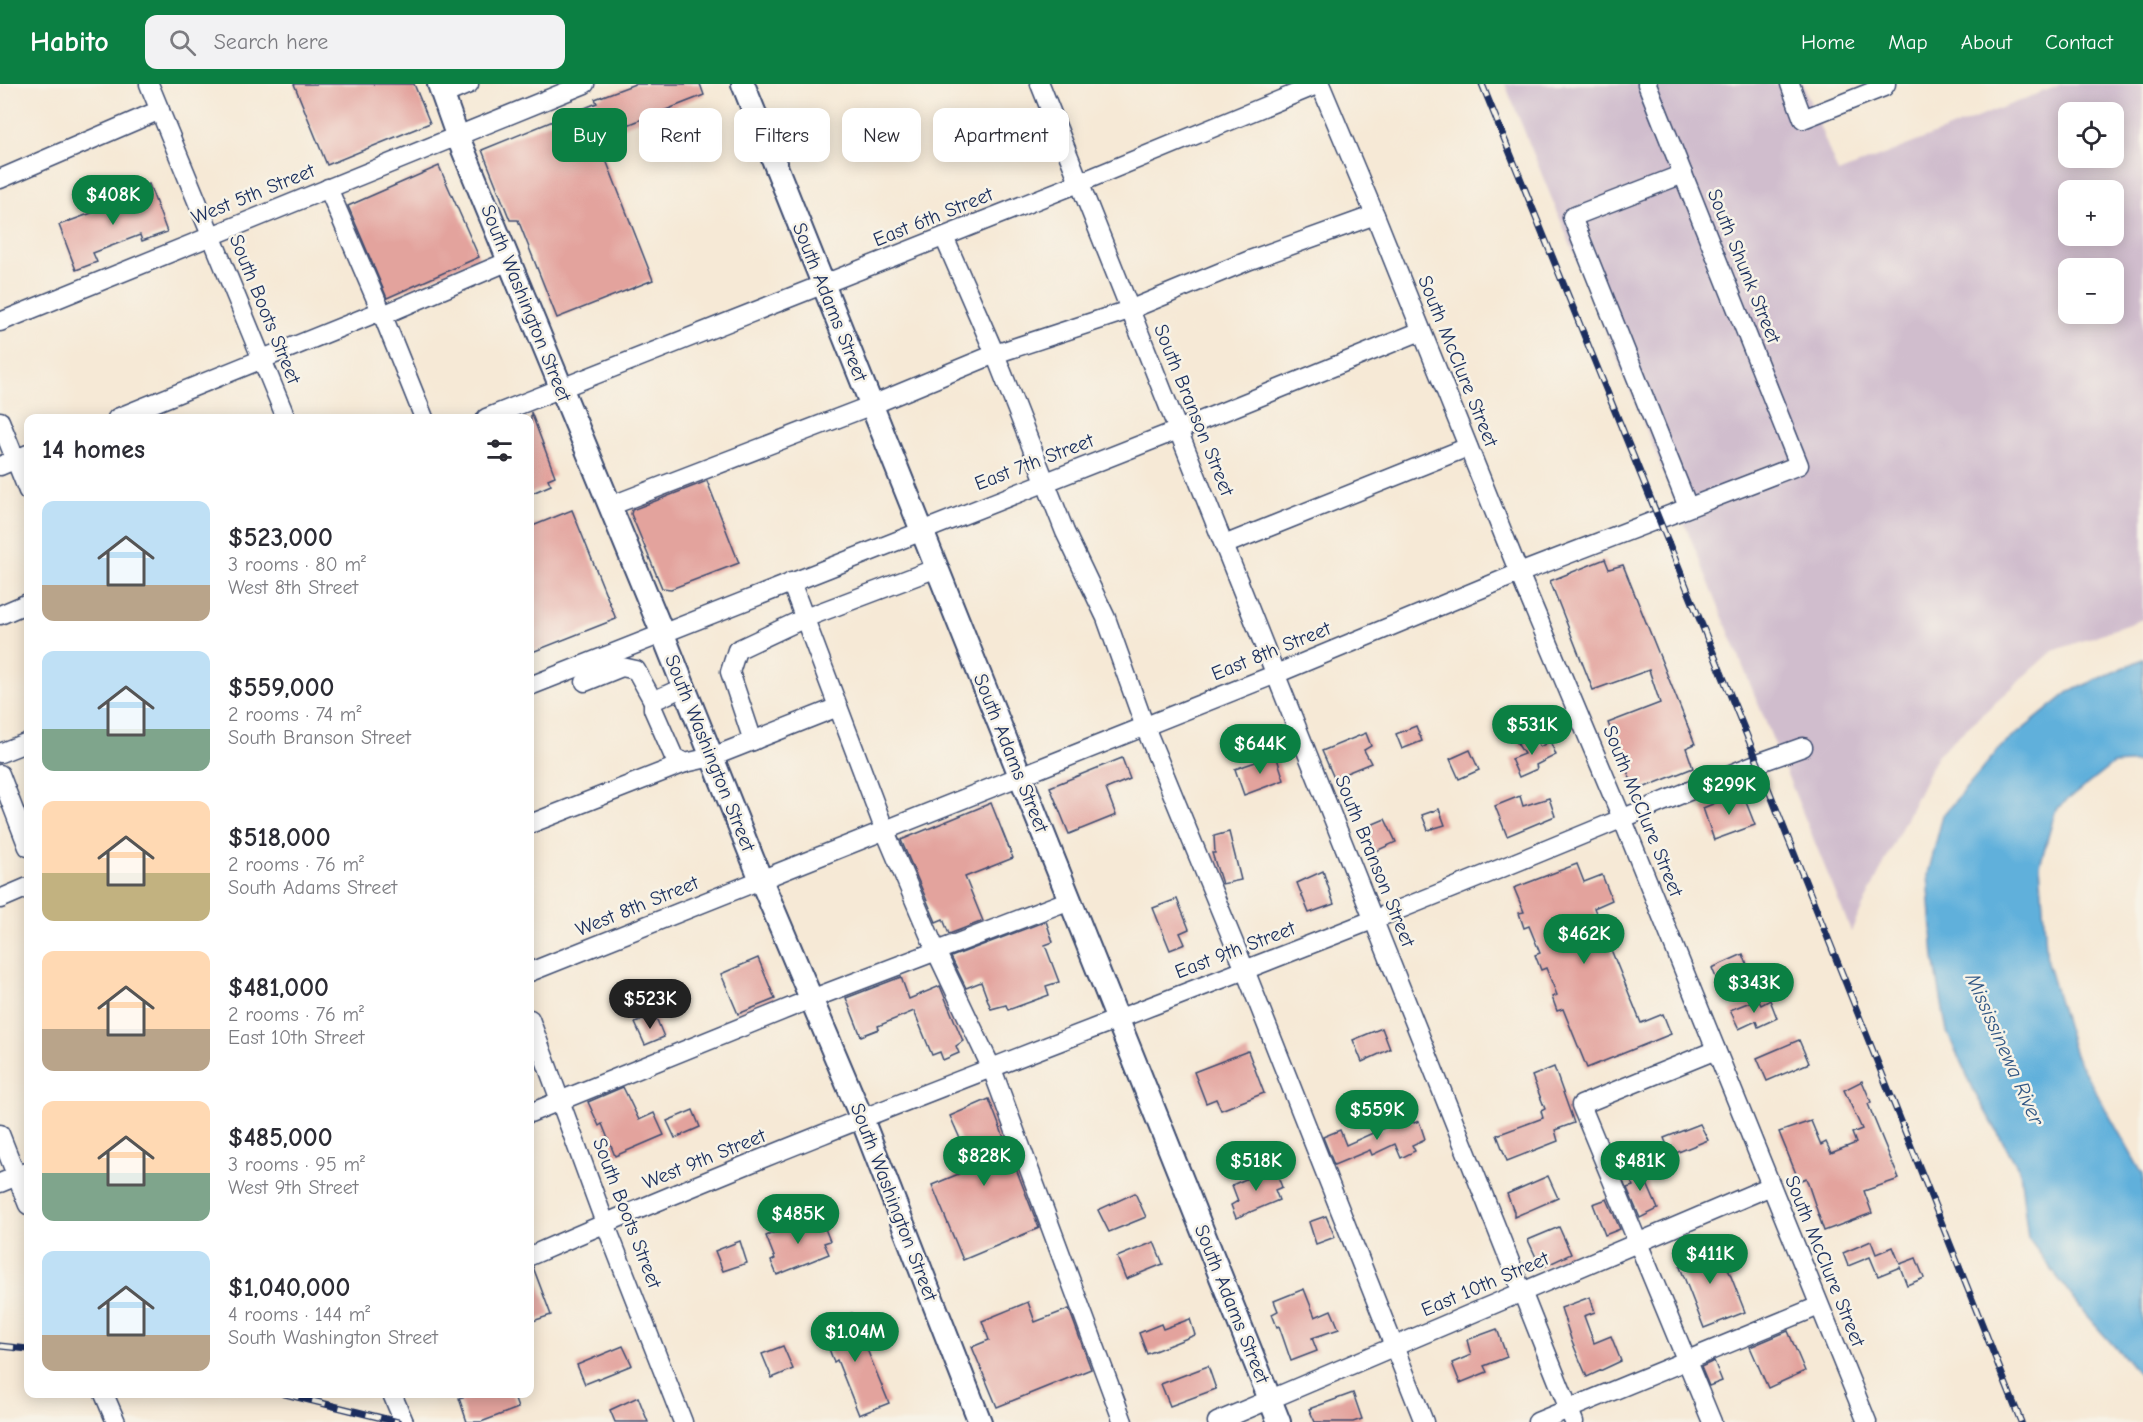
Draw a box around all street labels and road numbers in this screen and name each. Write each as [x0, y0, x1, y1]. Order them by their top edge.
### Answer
street label: West 5th Street [188, 158, 319, 229]
street label: East 6th Street [870, 182, 997, 251]
street label: South Shunk Street [1703, 185, 1786, 348]
street label: South Washington Street [476, 201, 576, 406]
street label: South Adams Street [788, 219, 873, 386]
street label: South Boots Street [225, 231, 306, 388]
street label: South McClure Street [1413, 272, 1503, 451]
street label: South Branson Street [1149, 321, 1239, 500]
street label: East 7th Street [971, 428, 1098, 495]
street label: East 8th Street [1208, 616, 1335, 685]
street label: South Washington Street [660, 651, 760, 856]
street label: South Adams Street [969, 670, 1054, 837]
street label: South McClure Street [1598, 722, 1688, 901]
street label: South Branson Street [1330, 772, 1420, 951]
street label: West 8th Street [572, 870, 703, 941]
street label: East 9th Street [1172, 916, 1300, 983]
street label: South Washington Street [846, 1100, 943, 1305]
street label: West 9th Street [639, 1123, 770, 1194]
street label: South Boots Street [588, 1135, 667, 1293]
street label: South McClure Street [1780, 1172, 1870, 1351]
street label: South Adams Street [1190, 1221, 1275, 1388]
street label: East 10th Street [1418, 1246, 1553, 1321]

